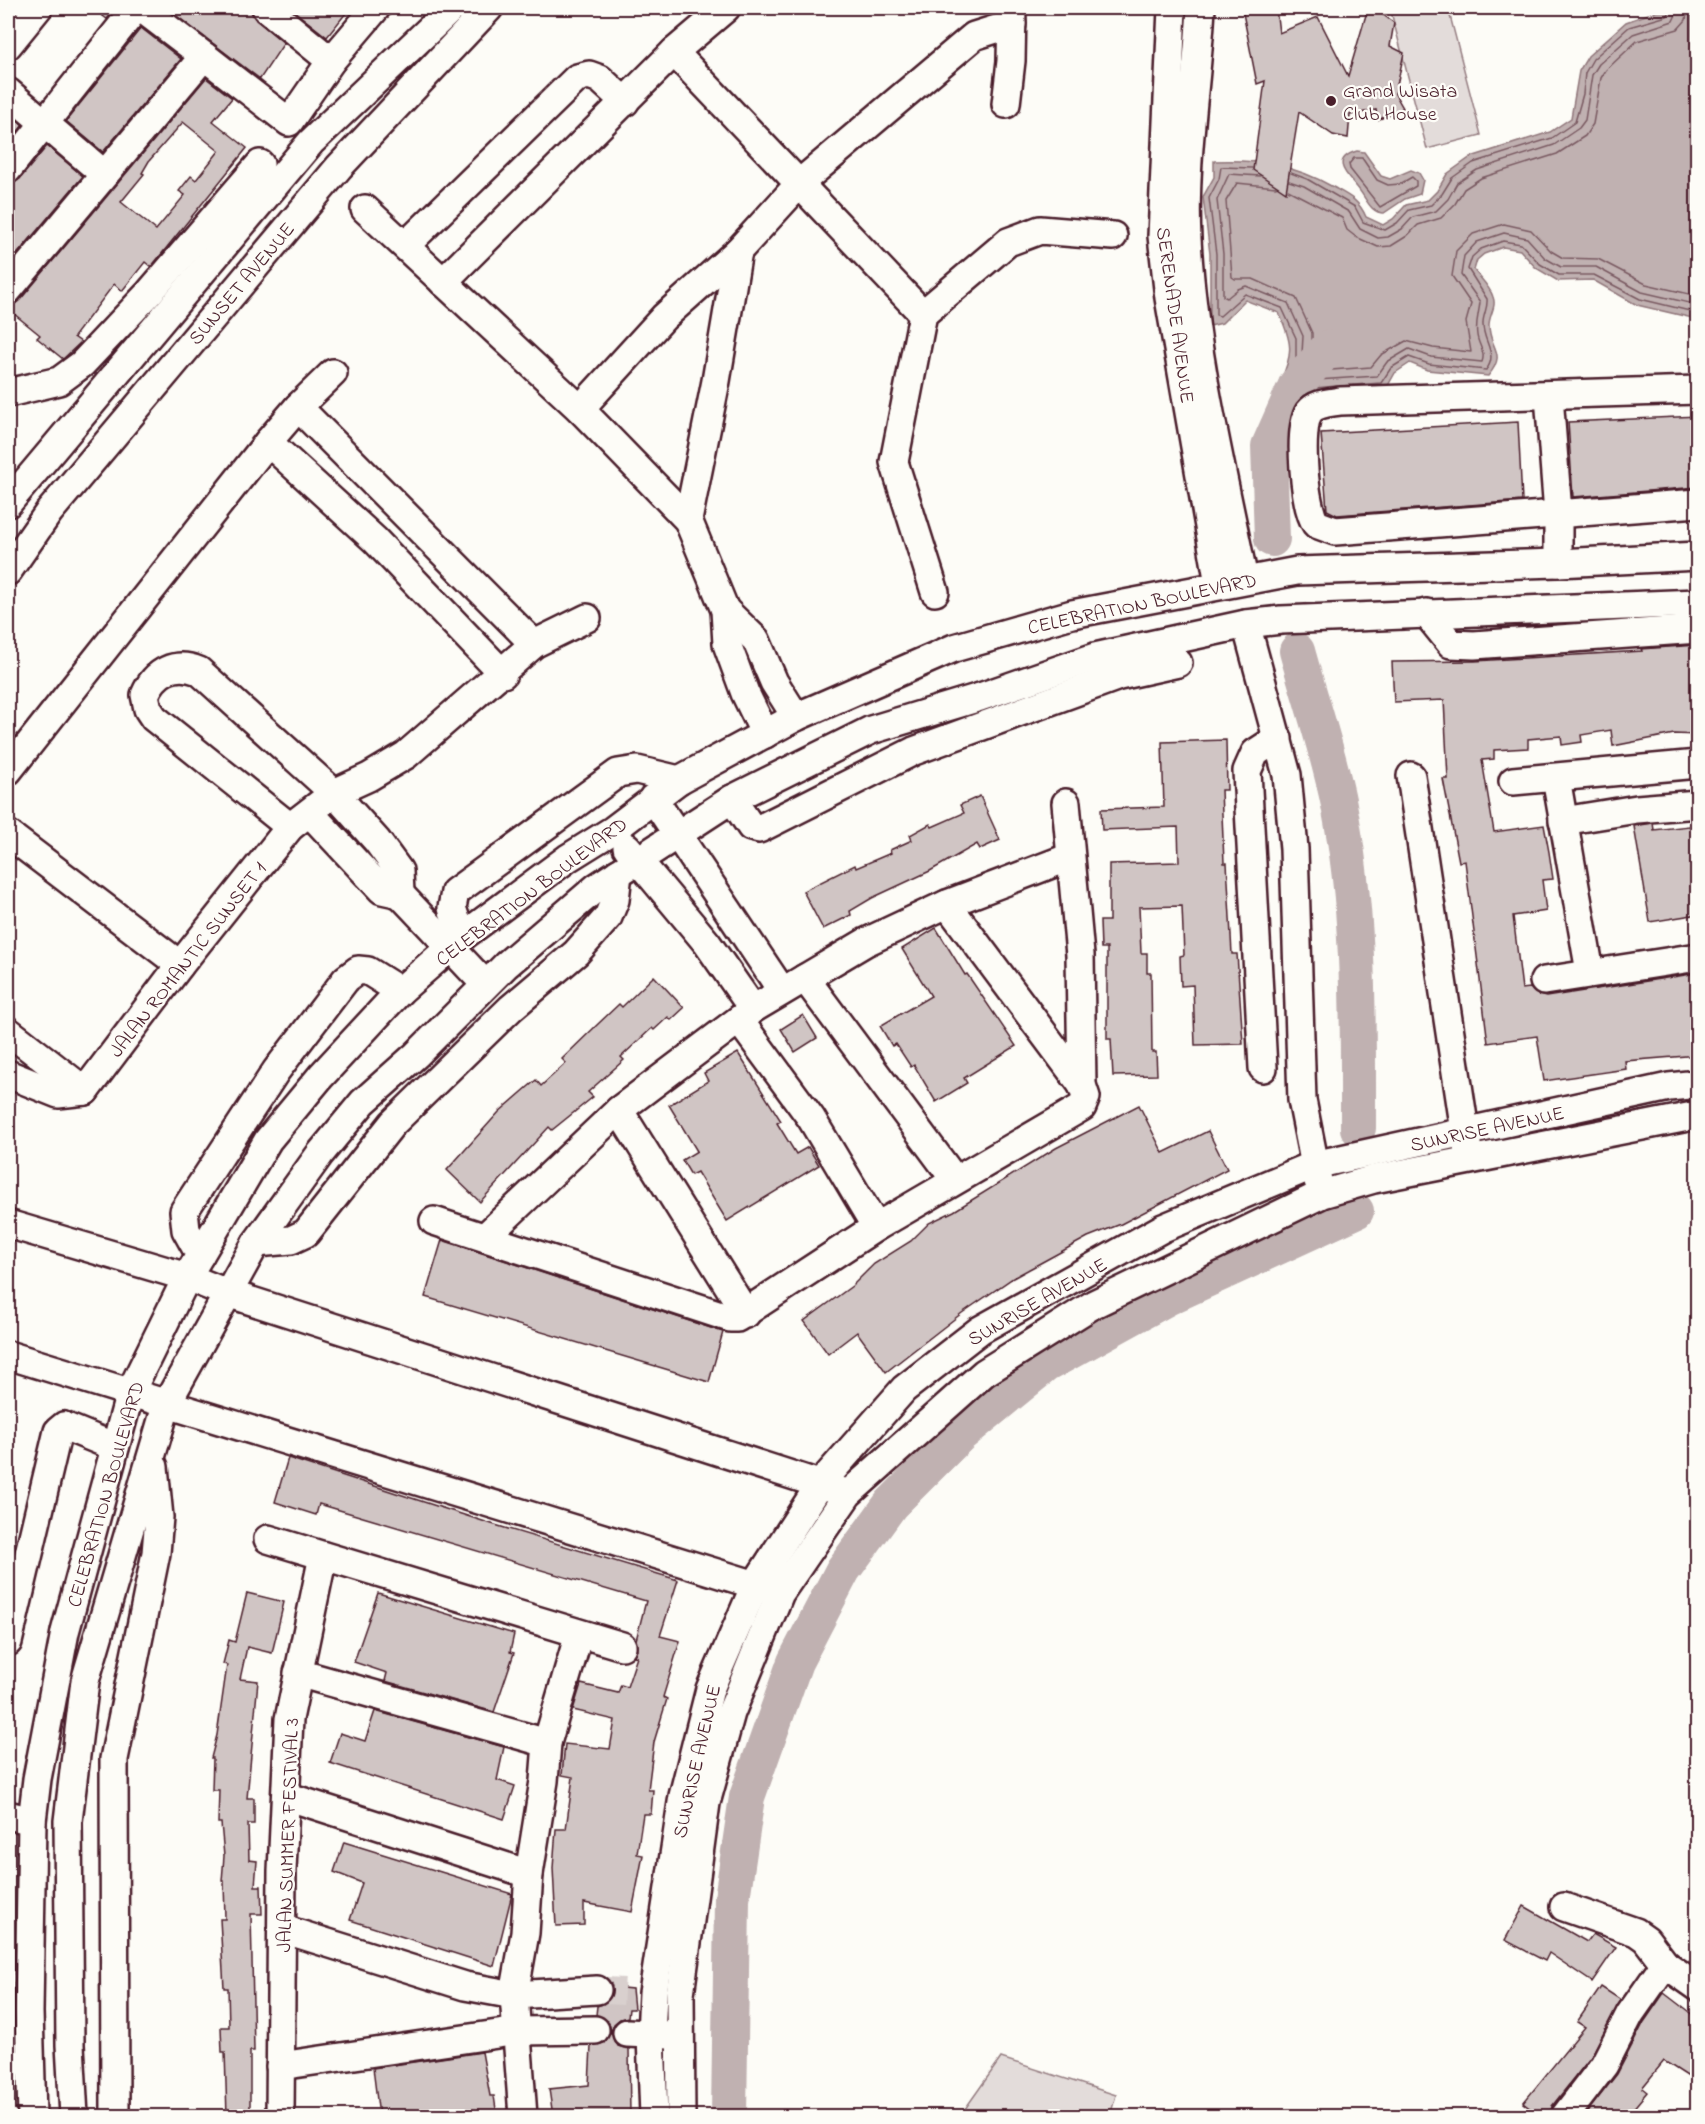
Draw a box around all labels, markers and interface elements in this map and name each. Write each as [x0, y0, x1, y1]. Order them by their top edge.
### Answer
place label: Grand Wisata Club House [1343, 78, 1457, 130]
marker: Grand Wisata Club House [1324, 94, 1338, 108]
street label: SUNSET AVENUE [183, 217, 303, 352]
street label: SERENADE AVENUE [1147, 225, 1200, 405]
street label: CELEBRATION BOULEVARD [1025, 567, 1260, 644]
street label: CELEBRATION BOULEVARD [431, 811, 634, 975]
street label: JALAN ROMANTIC SUNSET 1 [103, 856, 275, 1065]
street label: SUNRISE AVENUE [1408, 1100, 1567, 1161]
street label: SUNRISE AVENUE [963, 1251, 1113, 1355]
street label: CELEBRATION BOULEVARD [61, 1378, 154, 1611]
street label: SUNRISE AVENUE [667, 1682, 730, 1841]
street label: JALAN SUMMER FESTIVAL 3 [271, 1717, 308, 1953]

